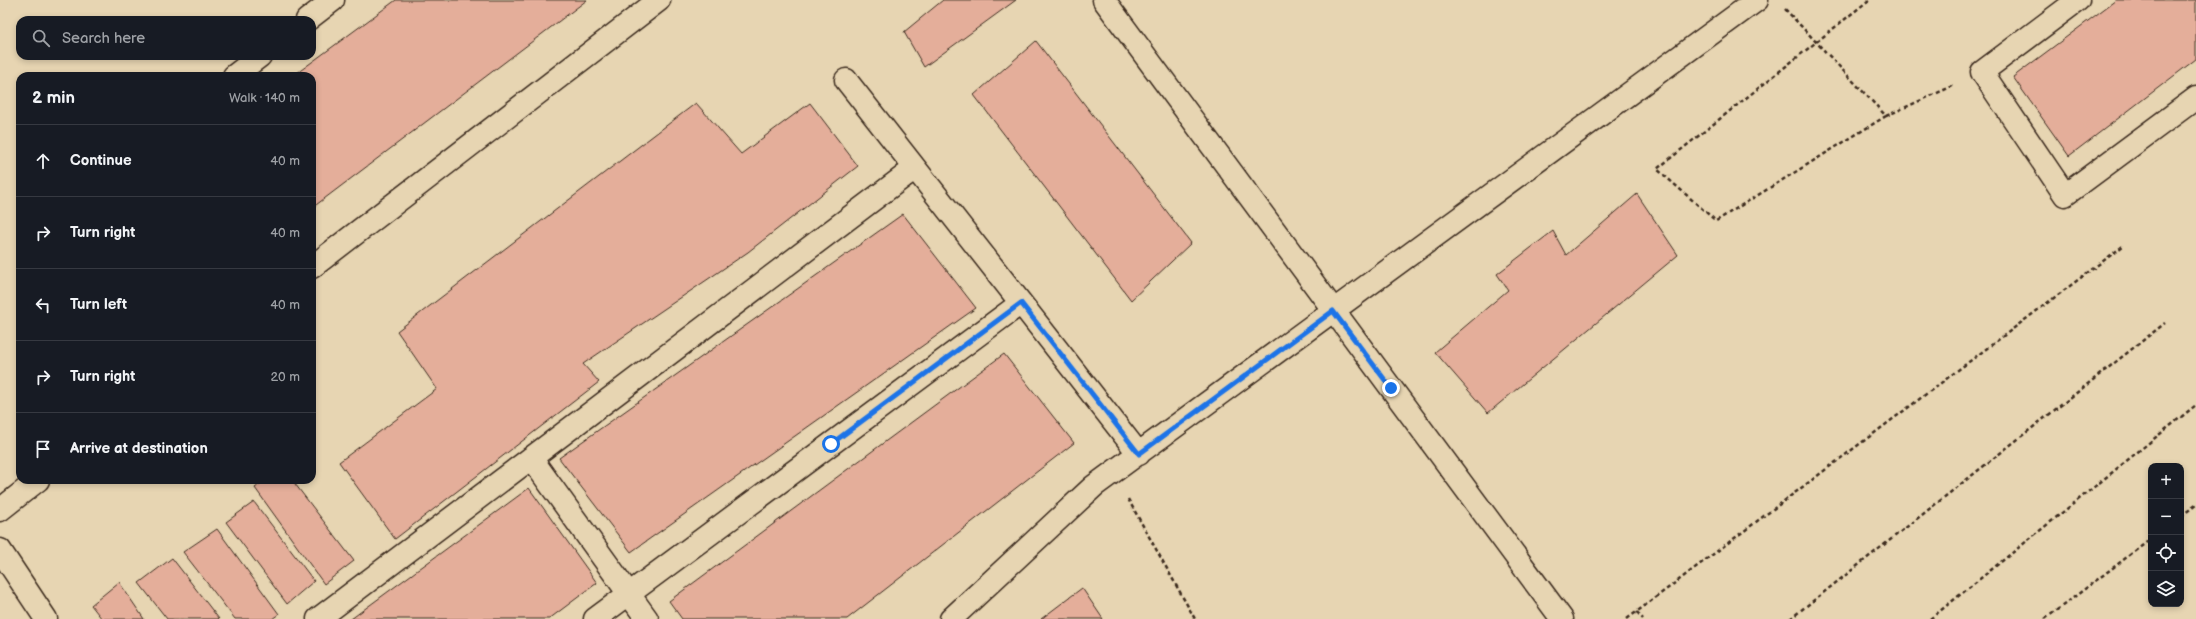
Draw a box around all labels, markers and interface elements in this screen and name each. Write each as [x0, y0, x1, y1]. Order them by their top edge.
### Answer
search box [16, 16, 316, 60]
icon: search [30, 27, 52, 49]
text: Search here [62, 29, 145, 48]
text: 2 min [32, 88, 75, 108]
text: Walk · 140 m [229, 90, 300, 106]
icon: ahead [32, 150, 54, 172]
text: Continue [70, 151, 132, 170]
text: 40 m [270, 153, 300, 169]
icon: right [32, 222, 54, 244]
text: Turn right [70, 223, 135, 242]
text: 40 m [270, 225, 300, 241]
icon: left [32, 294, 54, 316]
text: Turn left [70, 295, 127, 314]
text: 40 m [270, 297, 300, 313]
icon: right [32, 366, 54, 388]
text: Turn right [70, 367, 135, 386]
text: 20 m [270, 369, 300, 385]
route end [1382, 379, 1400, 397]
route start [822, 435, 840, 453]
icon: arrive [32, 438, 54, 460]
text: Arrive at destination [70, 439, 208, 458]
map controls [2148, 463, 2184, 607]
button: + [2148, 463, 2184, 499]
button: − [2148, 499, 2184, 535]
button: locate [2148, 535, 2184, 571]
button: layers [2148, 571, 2184, 607]

